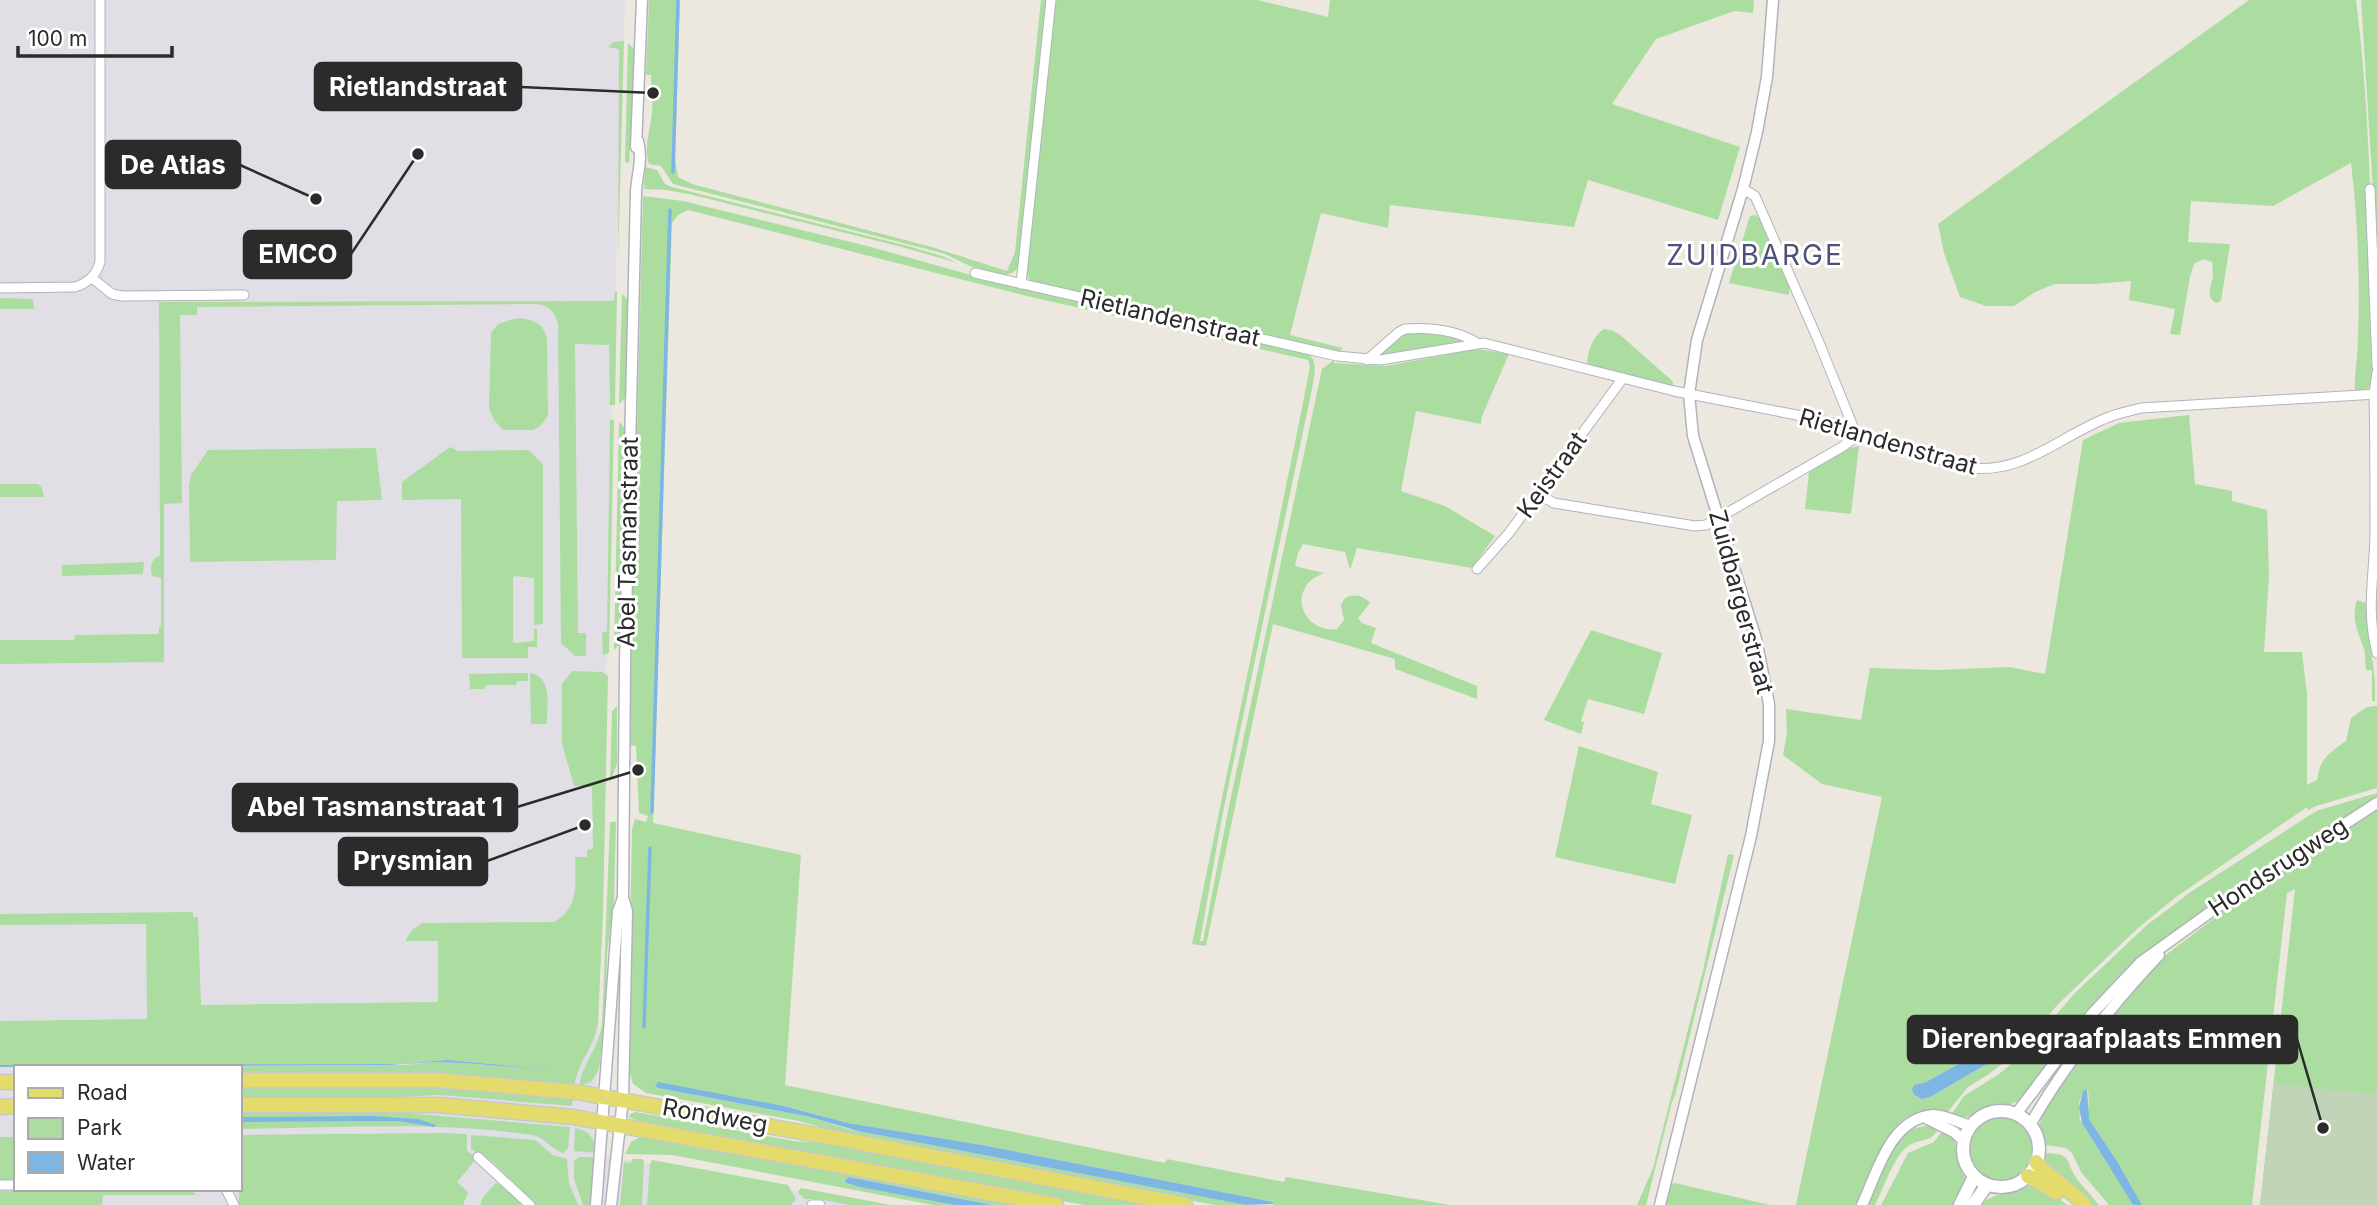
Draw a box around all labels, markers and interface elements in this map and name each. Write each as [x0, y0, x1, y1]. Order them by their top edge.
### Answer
scale bar [18, 14, 172, 58]
text: 100 m [28, 26, 87, 51]
callout: Rietlandstraat [315, 63, 521, 110]
text: Rietlandstraat [329, 71, 507, 102]
callout: De Atlas [106, 141, 240, 188]
text: De Atlas [120, 149, 226, 180]
callout: EMCO [244, 231, 351, 278]
text: EMCO [258, 238, 338, 269]
district label: ZUIDBARGE [1666, 238, 1844, 272]
street label: Rietlandenstraat [1077, 283, 1263, 352]
street label: Rietlandenstraat [1796, 402, 1981, 481]
street label: Keistraat [1511, 426, 1593, 523]
street label: Abel Tasmanstraat [611, 436, 644, 648]
street label: Zuidbargerstraat [1703, 507, 1780, 697]
callout: Abel Tasmanstraat 1 [233, 784, 517, 831]
text: Abel Tasmanstraat 1 [247, 791, 503, 822]
street label: Hondsrugweg [2203, 811, 2353, 922]
callout: Prysmian [339, 838, 487, 885]
text: Prysmian [353, 845, 473, 876]
callout: Dierenbegraafplaats Emmen [1908, 1016, 2297, 1063]
text: Dierenbegraafplaats Emmen [1922, 1023, 2282, 1054]
legend [14, 1065, 242, 1191]
text: Road [77, 1080, 128, 1105]
street label: Rondweg [660, 1092, 770, 1139]
text: Park [77, 1115, 122, 1140]
text: Water [77, 1150, 135, 1175]

